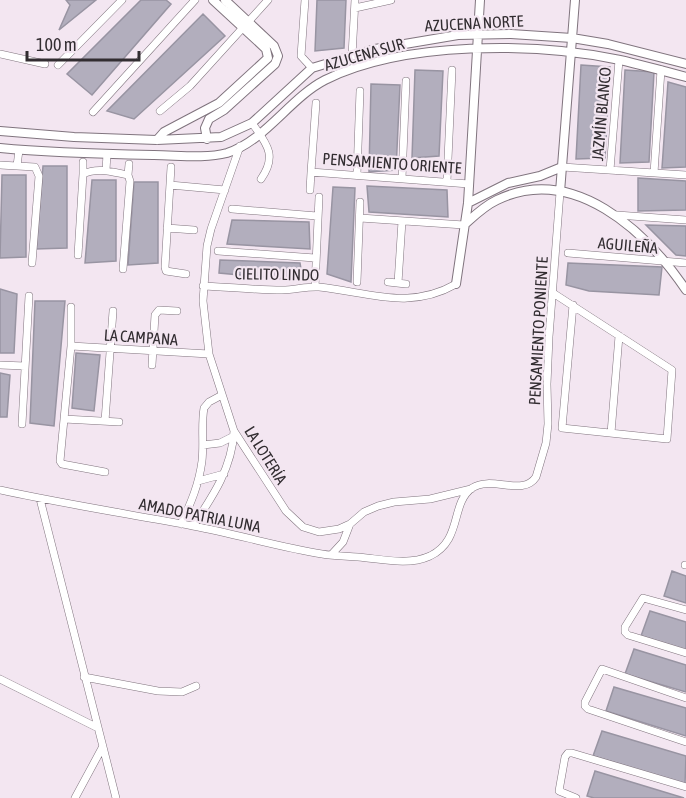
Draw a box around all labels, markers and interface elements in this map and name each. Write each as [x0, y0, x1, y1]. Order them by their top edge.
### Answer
street label: AZUCENA NORTE [424, 11, 524, 35]
scale bar [27, 24, 140, 62]
text: 100 m [36, 34, 77, 55]
street label: AZUCENA SUR [322, 34, 406, 74]
street label: JAZMÍN BLANCO [588, 66, 614, 162]
street label: PENSAMIENTO ORIENTE [322, 149, 462, 177]
street label: AGUILEÑA [597, 233, 659, 257]
street label: PENSAMIENTO PONIENTE [525, 256, 551, 406]
street label: CIELITO LINDO [235, 264, 319, 284]
street label: LA CAMPANA [103, 325, 179, 349]
street label: LA LOTERÍA [241, 423, 291, 487]
street label: AMADO PATRIA LUNA [138, 494, 262, 536]

